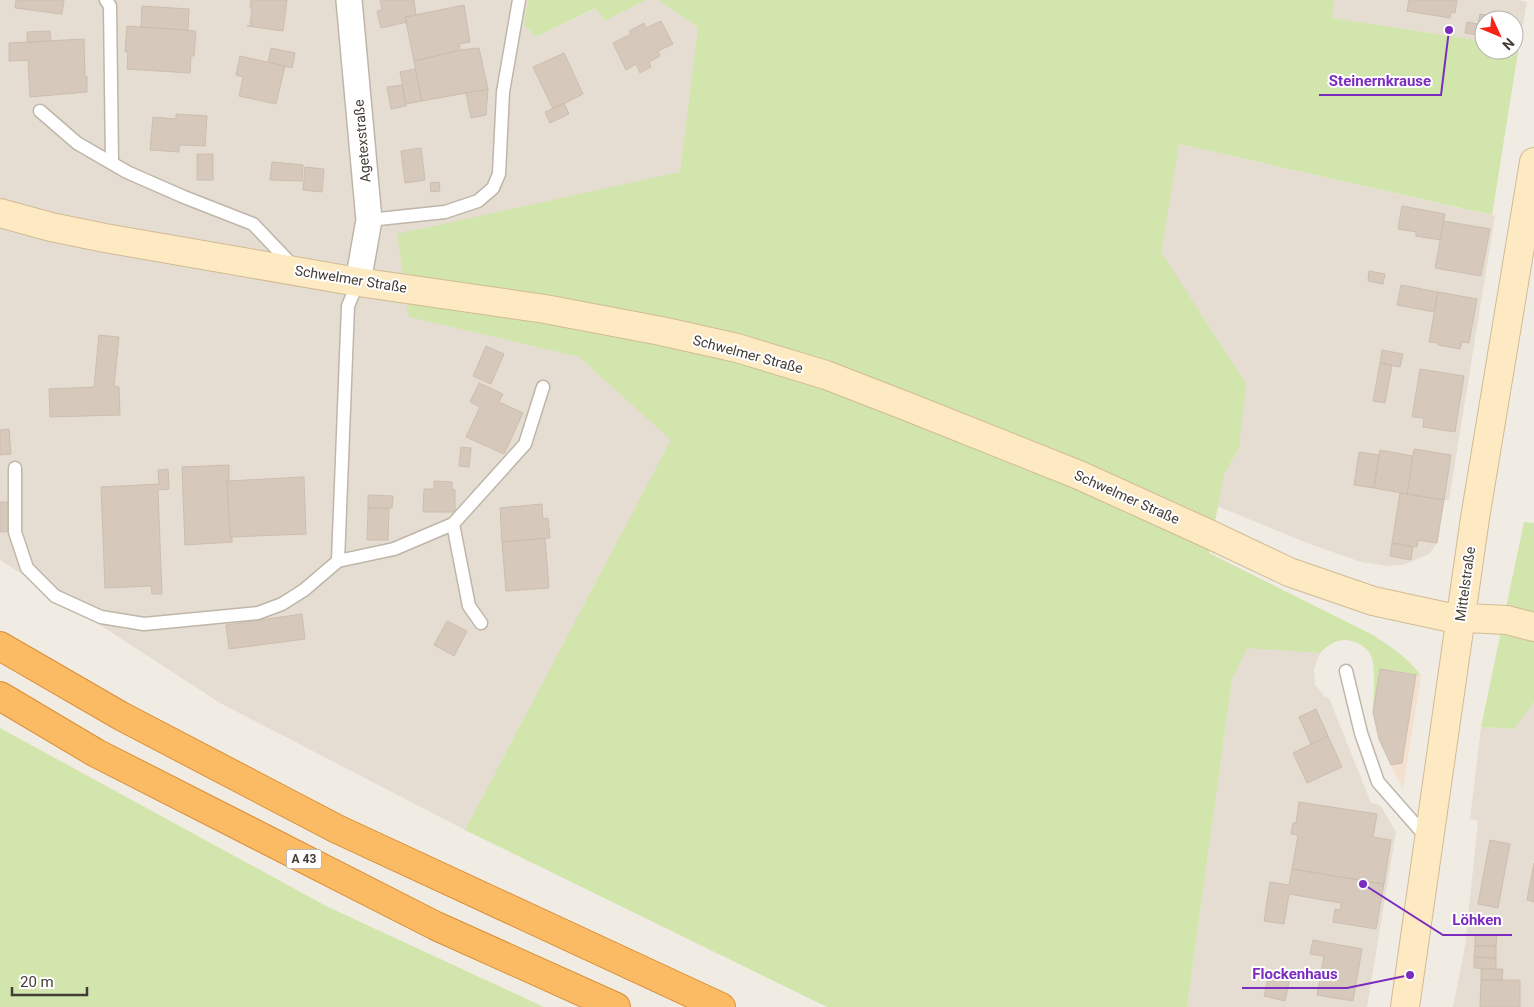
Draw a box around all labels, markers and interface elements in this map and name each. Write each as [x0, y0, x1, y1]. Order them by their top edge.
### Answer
north arrow [1474, 10, 1524, 60]
text: N [1499, 35, 1518, 53]
callout: Steinernkrause [1319, 65, 1441, 95]
text: Steinernkrause [1329, 72, 1431, 90]
street label: Agetexstraße [350, 99, 374, 183]
street label: Schwelmer Straße [294, 262, 408, 296]
street label: Schwelmer Straße [691, 332, 805, 376]
street label: Schwelmer Straße [1072, 467, 1182, 527]
street label: Mittelstraße [1452, 546, 1478, 622]
road number: A 43 [286, 850, 322, 869]
callout: Löhken [1443, 905, 1512, 935]
text: Löhken [1452, 911, 1502, 929]
callout: Flockenhaus [1242, 958, 1347, 988]
scale bar [12, 964, 88, 996]
text: Flockenhaus [1252, 965, 1338, 983]
text: 20 m [20, 973, 54, 991]

